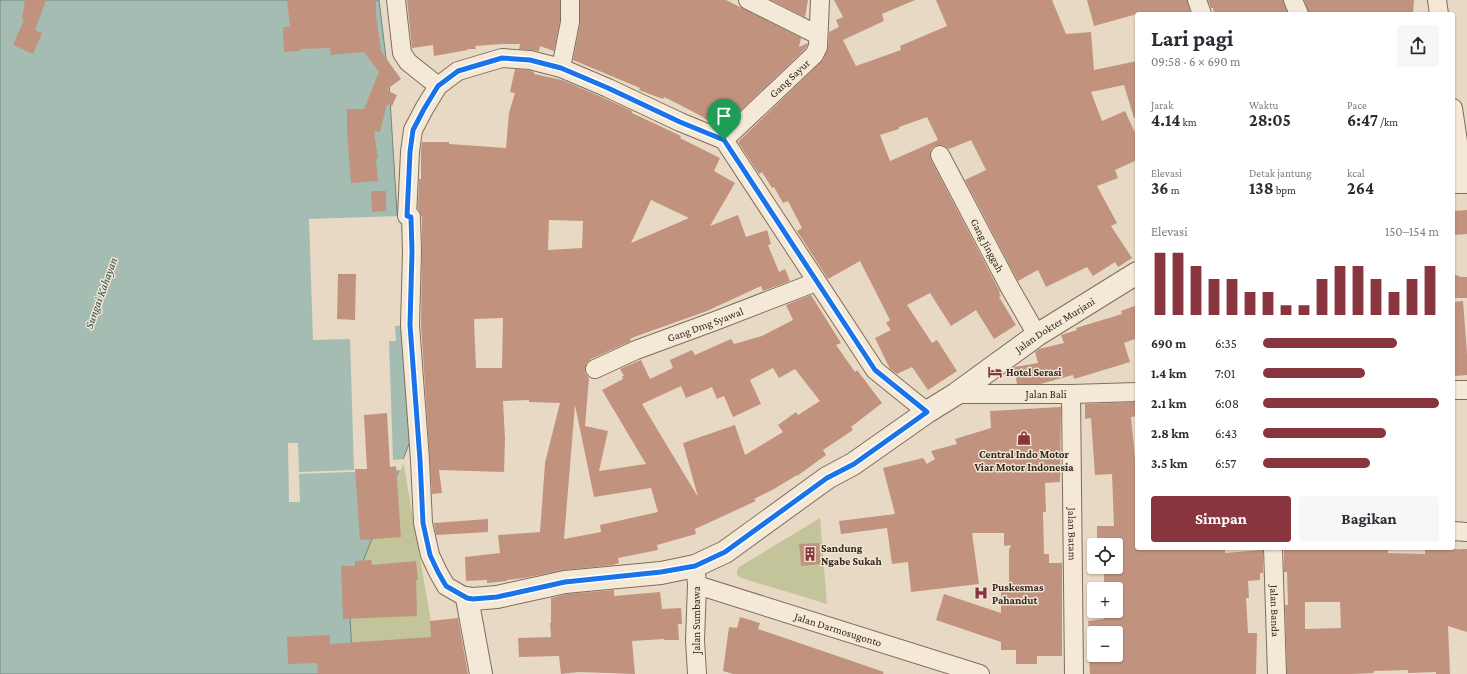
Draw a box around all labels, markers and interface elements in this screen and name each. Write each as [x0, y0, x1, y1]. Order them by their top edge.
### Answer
button: share [1397, 25, 1439, 67]
text: Lari pagi [1151, 26, 1233, 51]
text: 09:58 · 6 × 690 m [1151, 54, 1241, 69]
street label: Gang Sayur [767, 56, 812, 100]
pin [707, 99, 741, 140]
text: Jarak [1151, 99, 1173, 111]
text: Waktu [1249, 99, 1278, 111]
text: Pace [1347, 99, 1367, 111]
icon: arrive [713, 105, 735, 127]
text: 4.14 [1151, 111, 1180, 130]
text: 28:05 [1249, 111, 1291, 130]
text: 6:47 [1347, 111, 1378, 130]
text: km [1180, 116, 1197, 128]
text: /km [1378, 116, 1398, 128]
text: Elevasi [1151, 167, 1182, 179]
text: Detak jantung [1249, 167, 1312, 179]
text: kcal [1347, 167, 1365, 179]
text: 36 [1151, 179, 1169, 198]
text: 138 [1249, 179, 1274, 198]
text: 264 [1347, 179, 1374, 198]
text: m [1169, 184, 1180, 196]
text: bpm [1274, 184, 1296, 196]
street label: Gang Jinggah [968, 216, 1007, 274]
text: Elevasi [1151, 224, 1188, 239]
text: 150–154 m [1385, 224, 1439, 239]
water label: Sungai Kahayan [82, 256, 120, 330]
street label: Jalan Dokter Murjani [1012, 295, 1097, 356]
street label: Gang Dmg Syawal [666, 305, 745, 344]
text: 690 m [1151, 336, 1186, 351]
text: 6:35 [1215, 336, 1237, 351]
hotel icon: Hotel Serasi [987, 364, 1003, 380]
place label: Hotel Serasi [1006, 366, 1062, 378]
text: 1.4 km [1151, 366, 1187, 381]
text: 7:01 [1215, 366, 1235, 381]
street label: Jalan Bali [1024, 388, 1067, 401]
text: 2.1 km [1151, 396, 1187, 411]
text: 6:08 [1215, 396, 1239, 411]
text: 2.8 km [1151, 426, 1189, 441]
text: 6:43 [1215, 426, 1237, 441]
shop icon: Central Indo Motor Viar Motor Indonesia [1016, 430, 1032, 446]
place label: Central Indo Motor Viar Motor Indonesia [973, 448, 1074, 473]
text: 3.5 km [1151, 456, 1188, 471]
text: 6:57 [1215, 456, 1236, 471]
button: Simpan [1151, 496, 1291, 542]
button: Bagikan [1299, 496, 1439, 542]
street label: Jalan Batam [1065, 506, 1079, 561]
map controls [1087, 538, 1123, 662]
button: locate [1087, 538, 1123, 574]
place label: Sandung Ngabe Sukah [821, 542, 882, 567]
building icon: Sandung Ngabe Sukah [802, 546, 818, 562]
place label: Puskesmas Pahandut [992, 581, 1044, 606]
button: + [1087, 582, 1123, 618]
street label: Jalan Banda [1267, 584, 1282, 637]
hospital icon: Puskesmas Pahandut [973, 585, 989, 601]
street label: Jalan Sumbawa [690, 586, 703, 655]
street label: Jalan Darmosugonto [792, 610, 884, 649]
button: − [1087, 626, 1123, 662]

